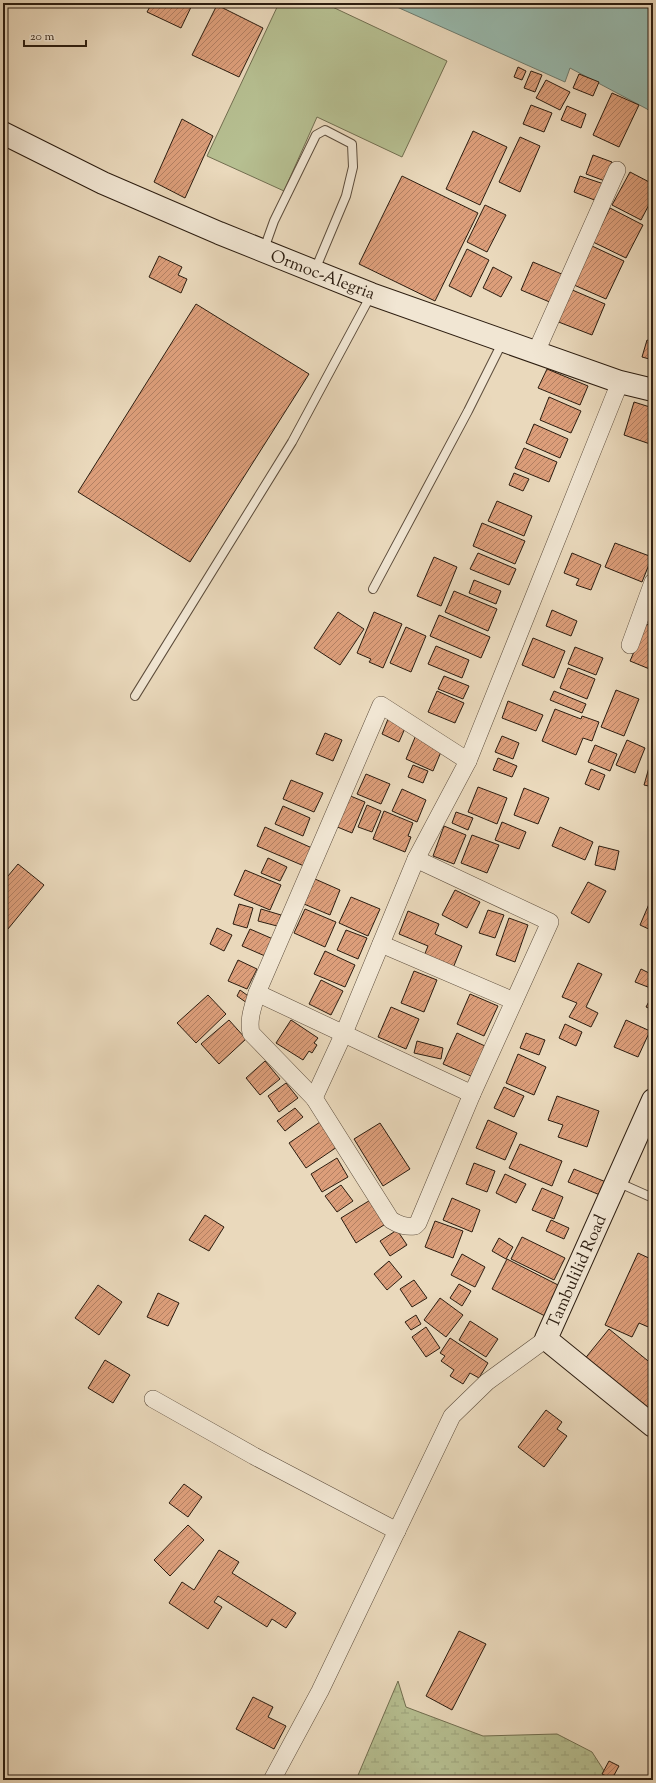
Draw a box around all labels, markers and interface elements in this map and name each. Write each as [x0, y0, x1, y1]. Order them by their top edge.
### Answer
scale bar [24, 22, 86, 48]
text: 20 m [30, 28, 55, 46]
street label: Ormoc-Alegria [266, 245, 378, 307]
street label: Tambulilid Road [542, 1211, 614, 1332]

